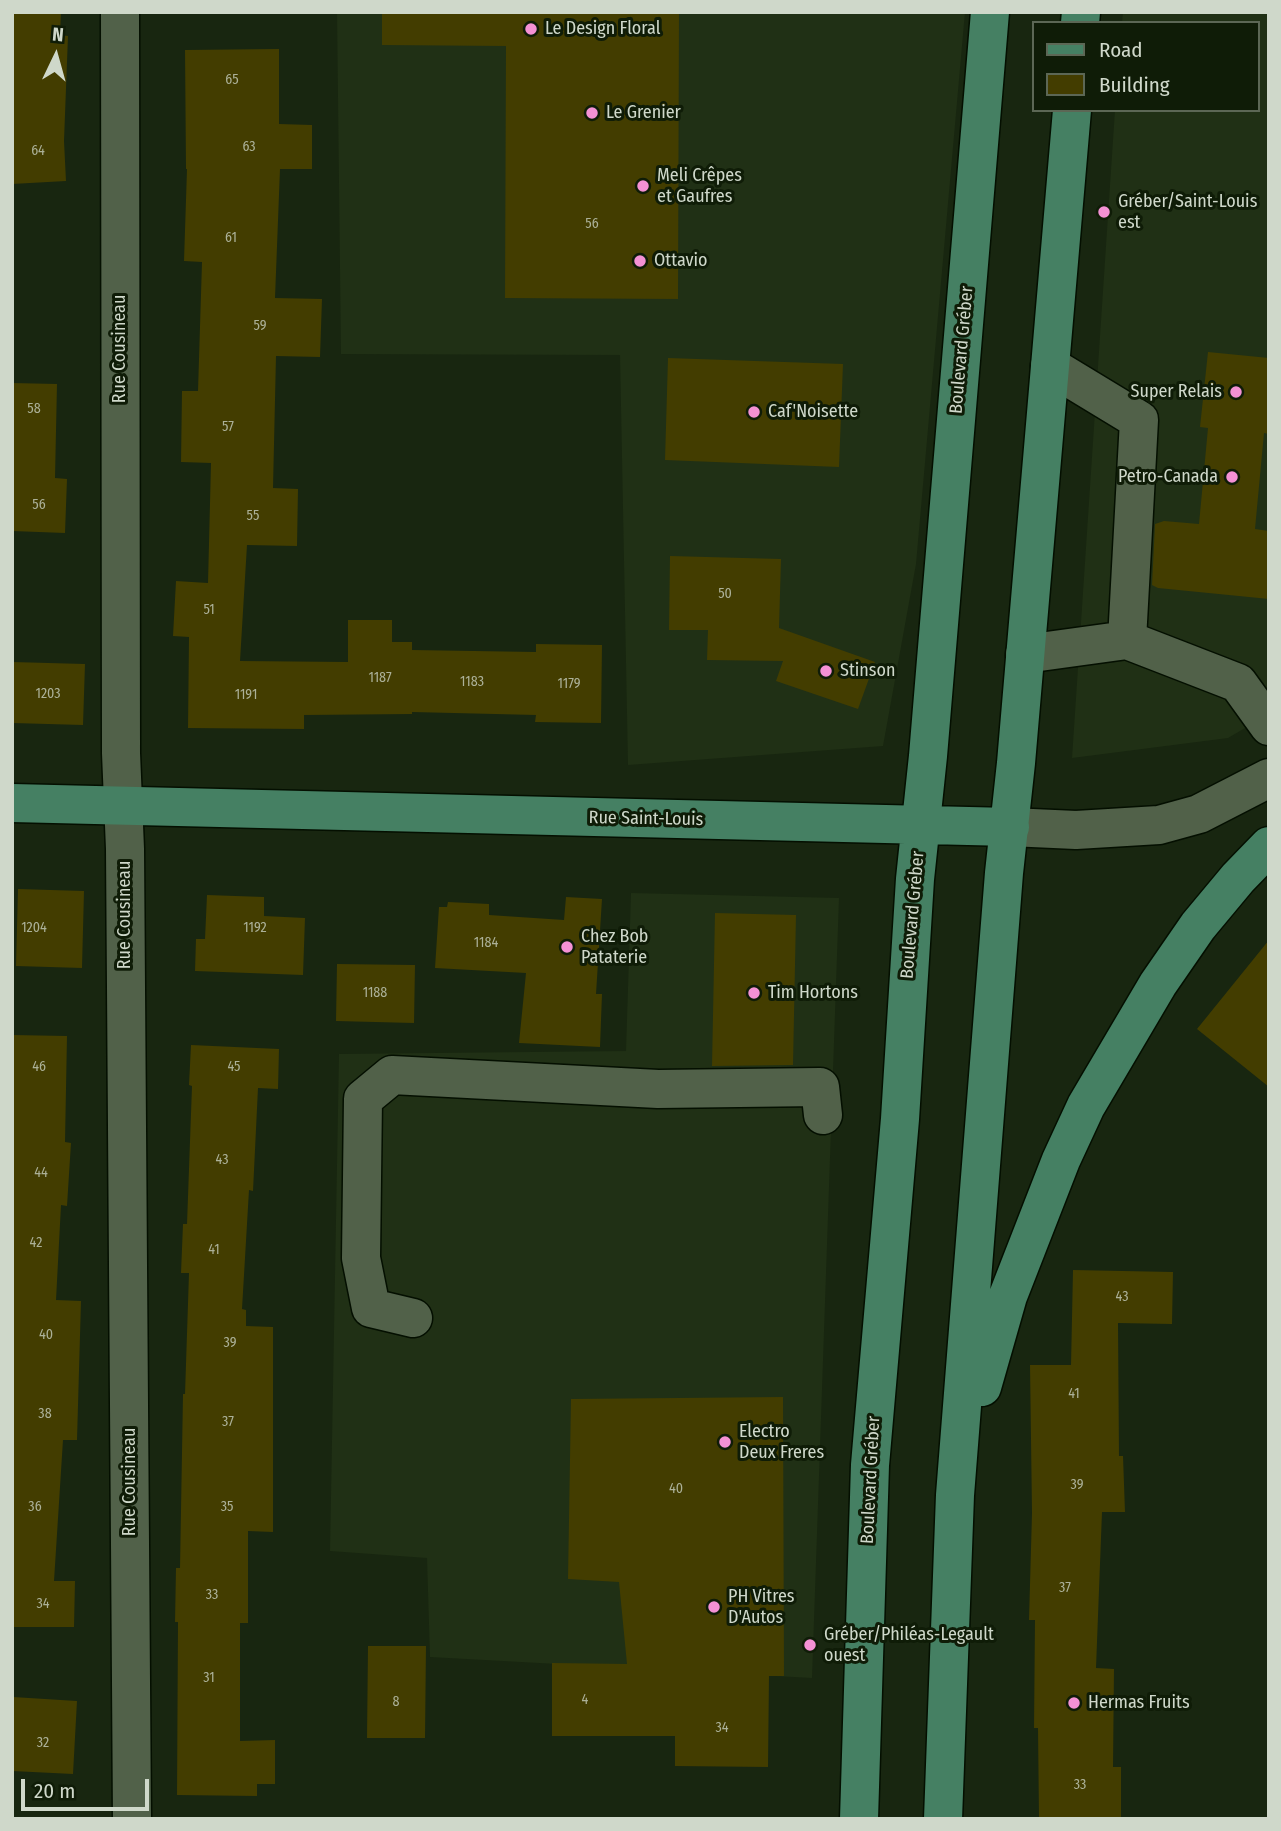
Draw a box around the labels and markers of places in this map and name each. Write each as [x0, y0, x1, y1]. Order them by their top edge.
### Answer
place label: Le Design Floral [545, 18, 660, 40]
marker: Le Design Floral [523, 21, 539, 37]
place label: Le Grenier [606, 102, 681, 124]
marker: Le Grenier [584, 105, 600, 121]
place label: Meli Crêpes et Gaufres [657, 165, 742, 208]
marker: Meli Crêpes et Gaufres [635, 178, 651, 194]
place label: Gréber/Saint-Louis est [1118, 191, 1257, 234]
marker: Gréber/Saint-Louis est [1096, 204, 1112, 220]
place label: Ottavio [654, 250, 708, 272]
marker: Ottavio [632, 253, 648, 269]
place label: Super Relais [1131, 381, 1222, 403]
marker: Super Relais [1228, 384, 1244, 400]
place label: Caf'Noisette [768, 401, 858, 423]
marker: Caf'Noisette [746, 404, 762, 420]
place label: Petro-Canada [1118, 466, 1218, 488]
marker: Petro-Canada [1224, 469, 1240, 485]
place label: Stinson [840, 660, 895, 682]
marker: Stinson [818, 663, 834, 679]
place label: Chez Bob Pataterie [581, 926, 648, 968]
marker: Chez Bob Pataterie [559, 939, 575, 955]
place label: Tim Hortons [768, 982, 858, 1004]
marker: Tim Hortons [746, 985, 762, 1001]
place label: Electro Deux Freres [739, 1421, 824, 1464]
marker: Electro Deux Freres [717, 1434, 733, 1450]
place label: PH Vitres D'Autos [728, 1586, 794, 1628]
marker: PH Vitres D'Autos [706, 1599, 722, 1615]
place label: Gréber/Philéas-Legault ouest [824, 1624, 994, 1666]
marker: Gréber/Philéas-Legault ouest [802, 1637, 818, 1653]
place label: Hermas Fruits [1088, 1692, 1190, 1714]
marker: Hermas Fruits [1066, 1695, 1082, 1711]

